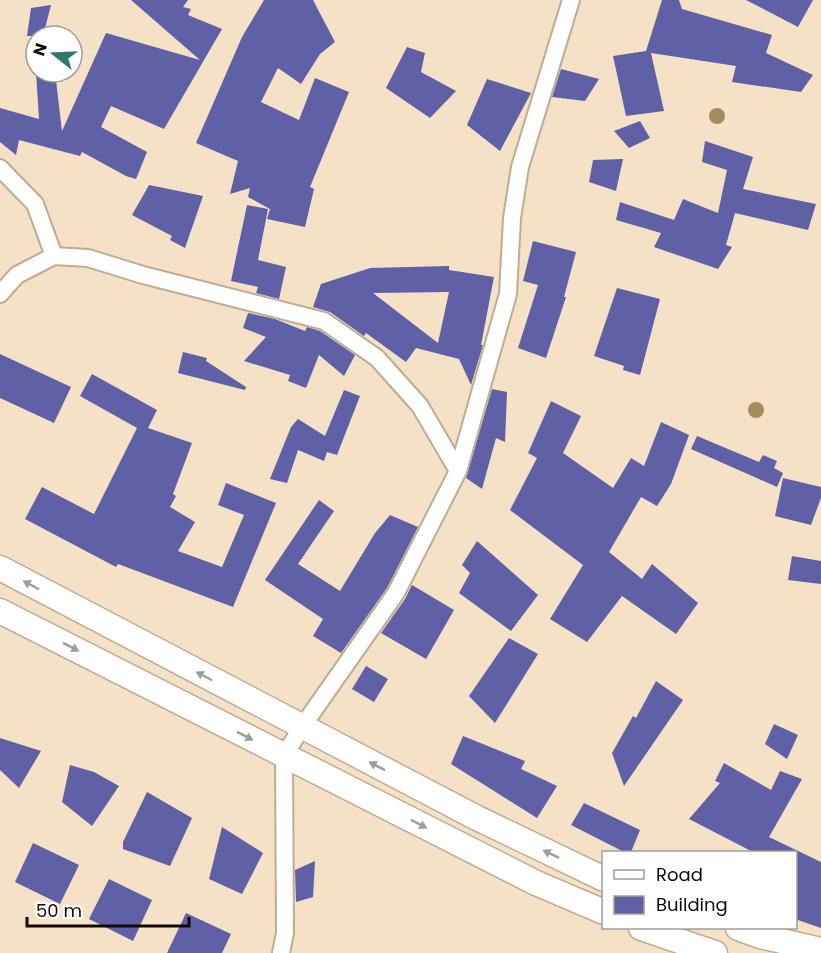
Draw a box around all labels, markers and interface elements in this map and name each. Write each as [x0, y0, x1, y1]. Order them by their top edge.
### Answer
north arrow [24, 24, 84, 84]
text: N [27, 40, 53, 59]
one-way arrow [23, 580, 40, 590]
one-way arrow [62, 642, 80, 652]
one-way arrow [195, 671, 212, 681]
one-way arrow [236, 731, 253, 740]
one-way arrow [368, 761, 385, 771]
one-way arrow [410, 819, 427, 829]
one-way arrow [542, 849, 559, 859]
legend [602, 851, 797, 929]
text: Road [656, 862, 703, 887]
scale bar [27, 890, 189, 928]
text: Building [656, 892, 728, 917]
text: 50 m [36, 898, 82, 923]

